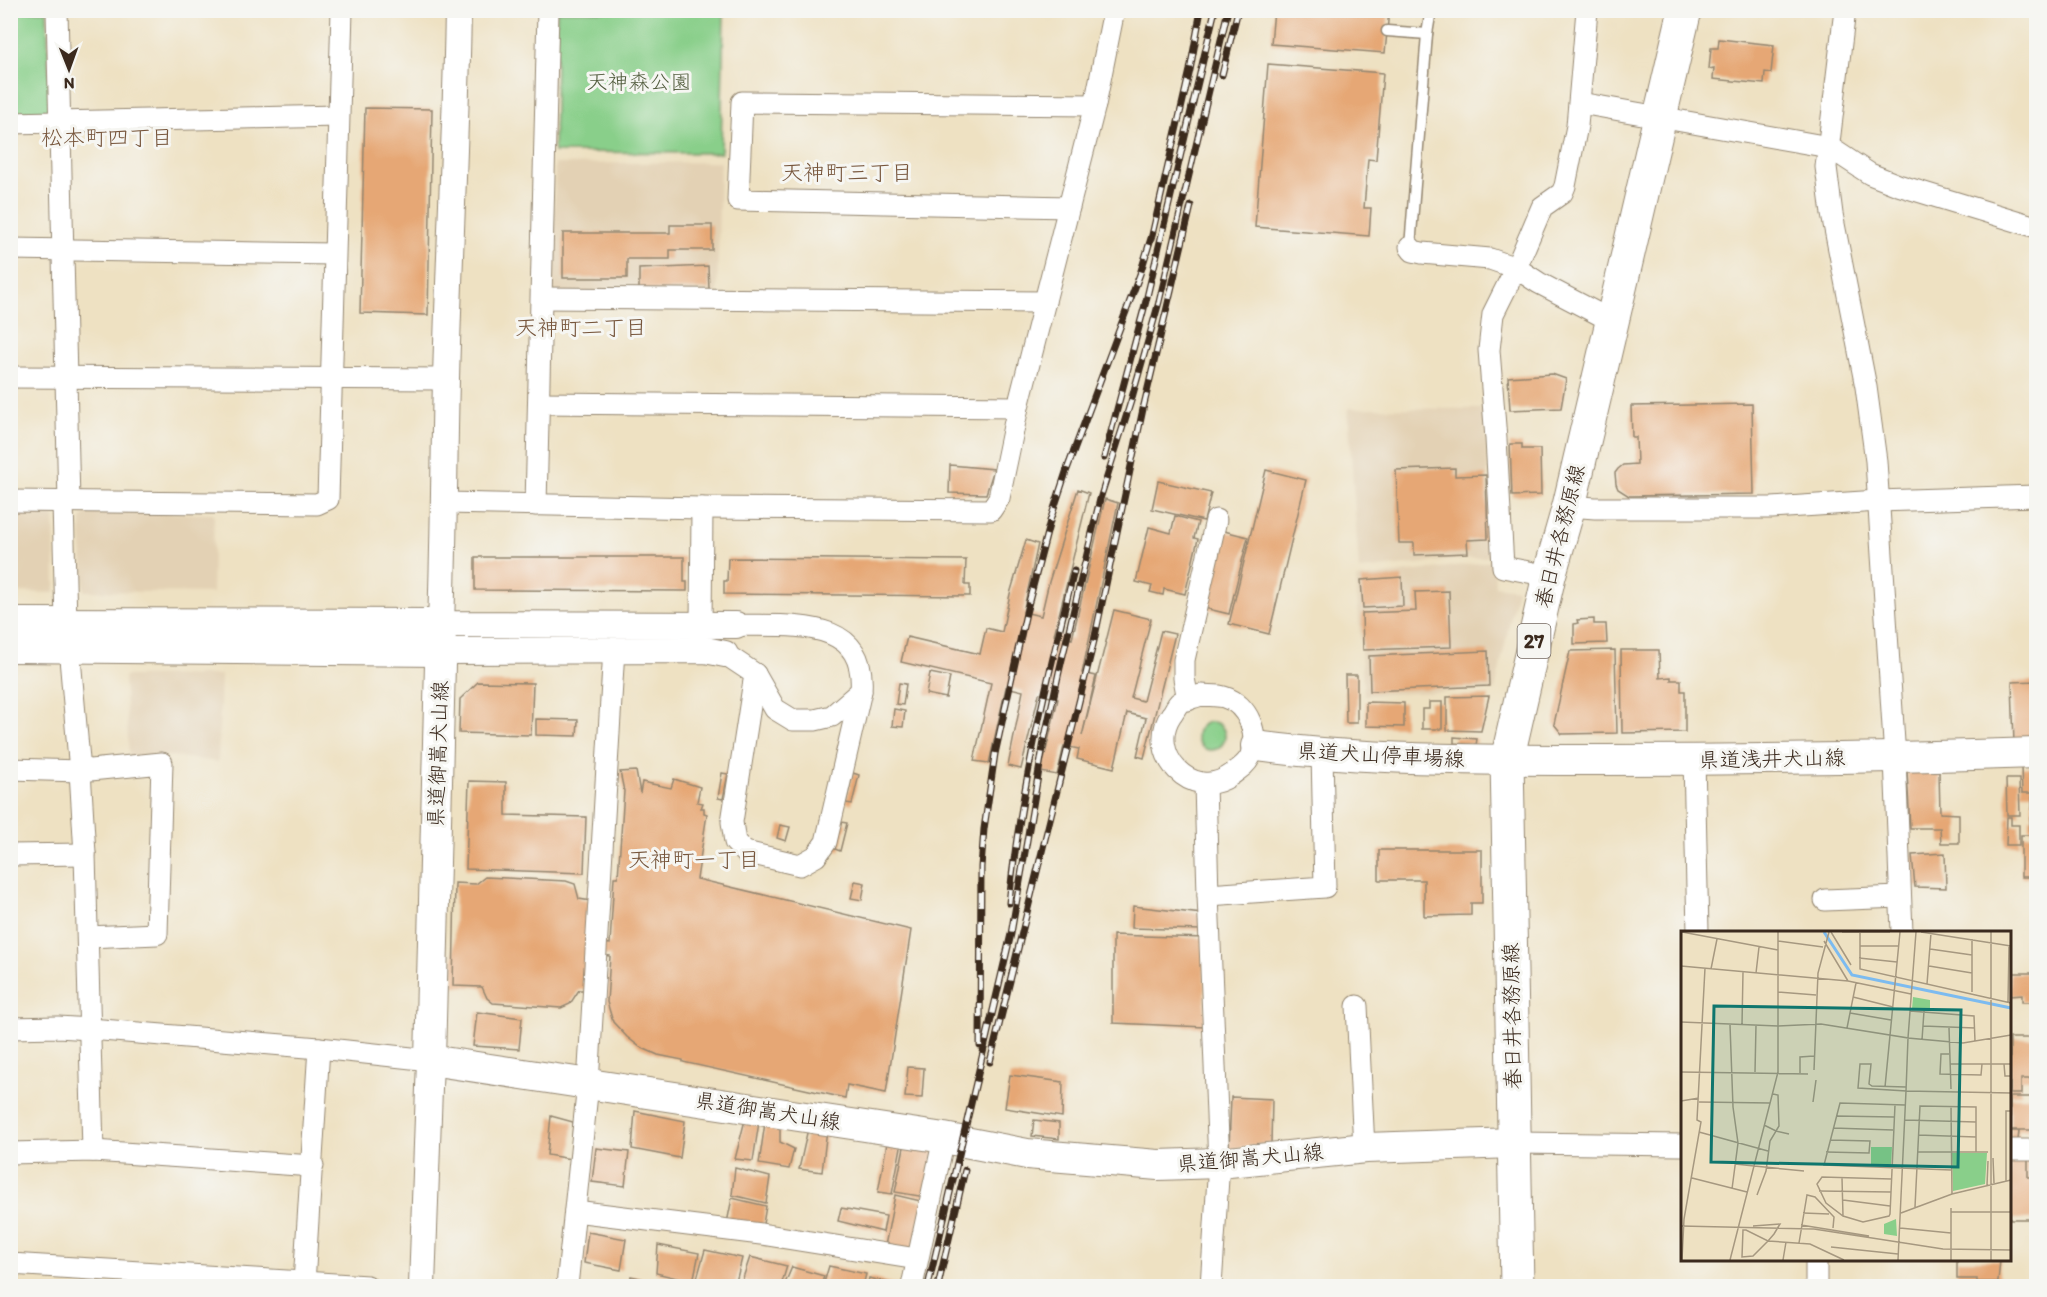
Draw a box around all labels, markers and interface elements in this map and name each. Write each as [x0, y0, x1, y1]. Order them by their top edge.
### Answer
north arrow [39, 39, 99, 99]
park label: 天神森公園 [587, 69, 692, 94]
text: N [64, 74, 75, 93]
district label: 松本町四丁目 [41, 124, 173, 151]
district label: 天神町三丁目 [781, 159, 913, 186]
district label: 天神町二丁目 [515, 314, 647, 341]
street label: 春日井各務原線 [1530, 462, 1589, 610]
road number: 27 [1518, 624, 1550, 658]
street label: 県道御嵩犬山線 [422, 680, 453, 828]
street label: 県道犬山停車場線 [1296, 738, 1466, 771]
street label: 県道浅井犬山線 [1698, 745, 1846, 772]
district label: 天神町一丁目 [628, 846, 760, 873]
inset map [1681, 931, 2011, 1261]
street label: 春日井各務原線 [1498, 942, 1525, 1090]
street label: 県道御嵩犬山線 [694, 1087, 843, 1134]
street label: 県道御嵩犬山線 [1176, 1139, 1324, 1176]

